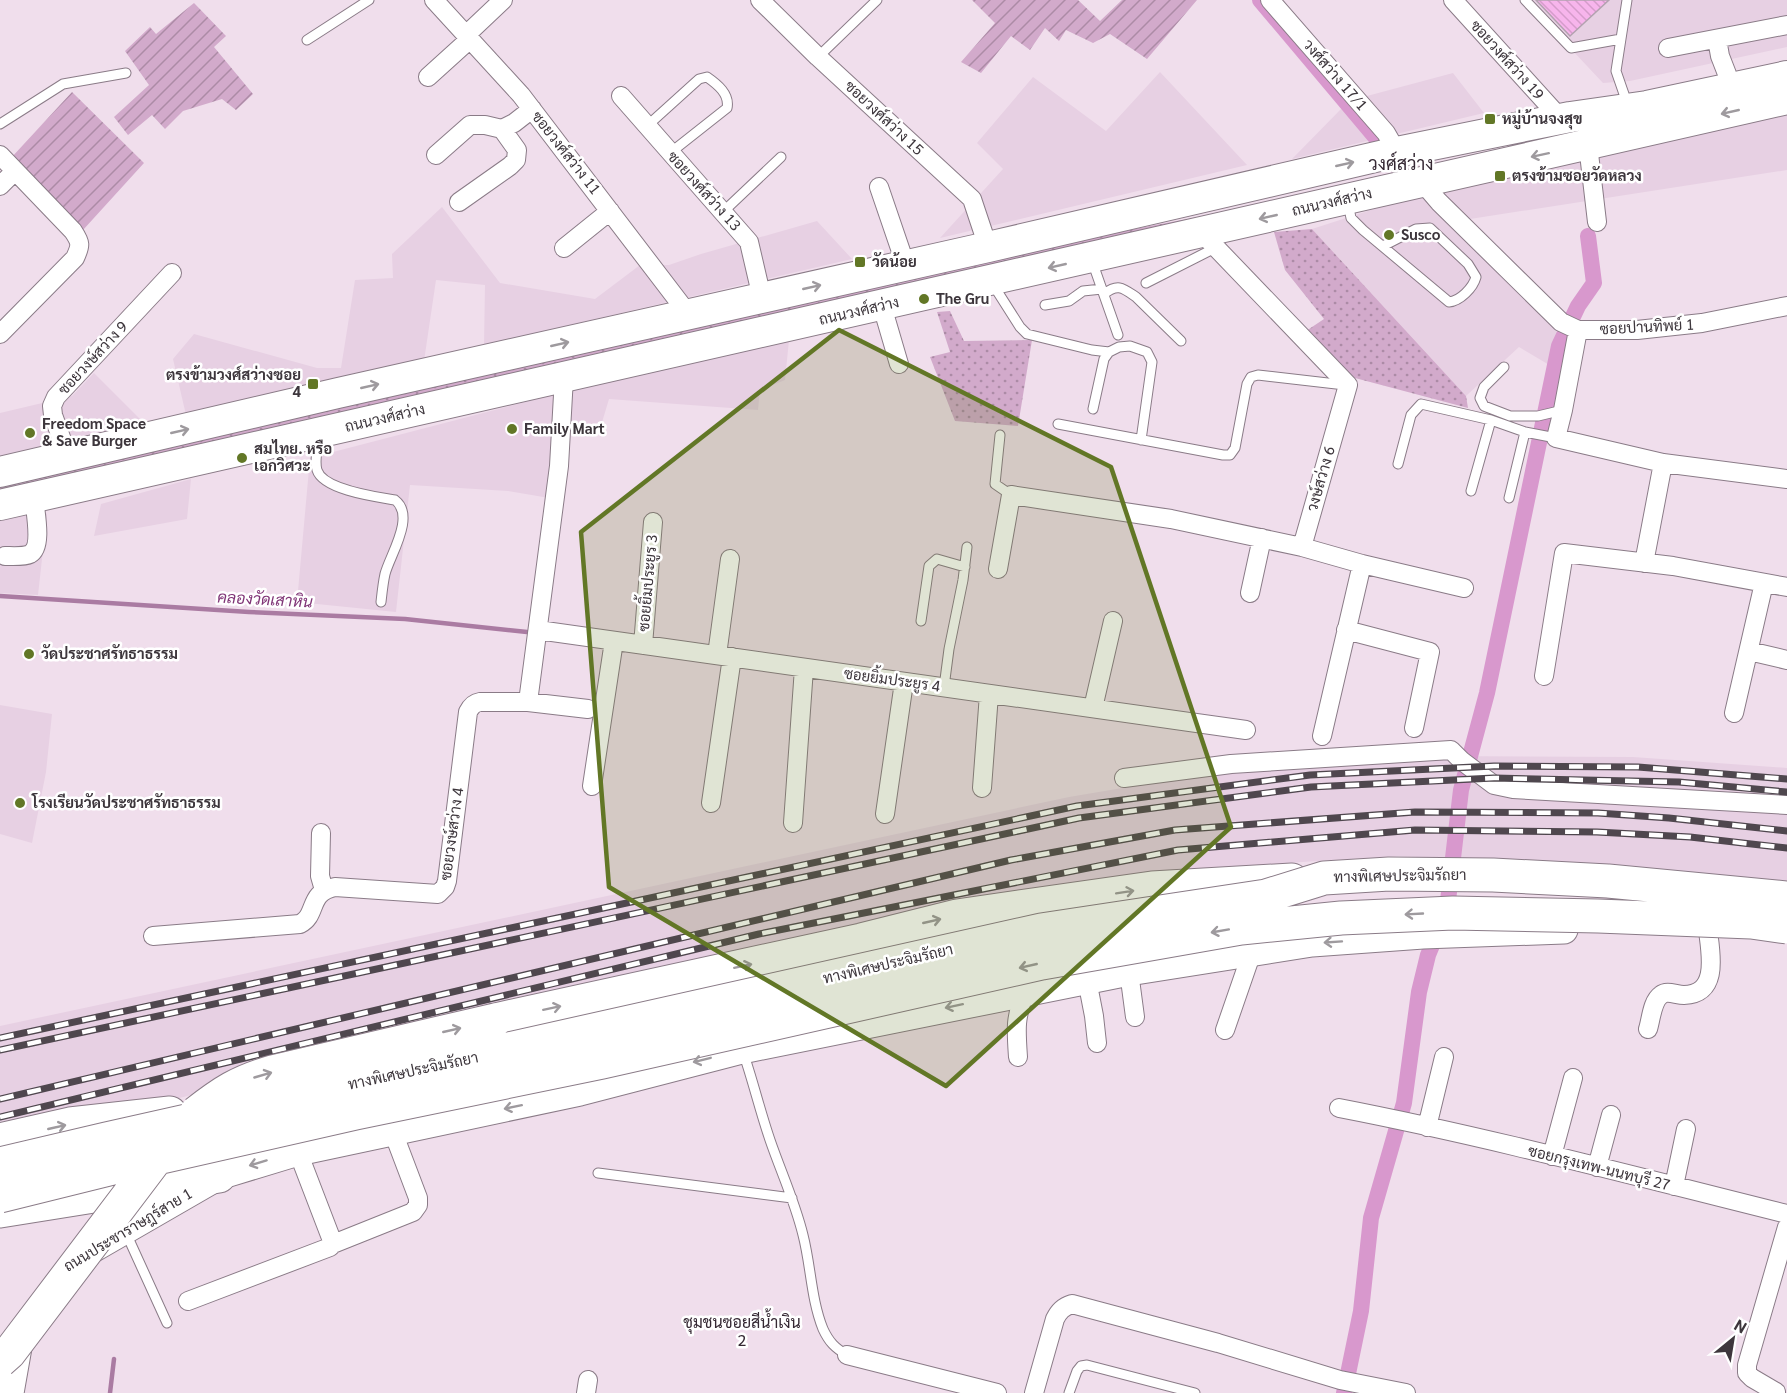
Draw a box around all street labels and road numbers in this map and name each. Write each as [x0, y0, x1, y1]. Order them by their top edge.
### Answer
street label: ซอยวงศ์สว่าง 19 [1467, 15, 1549, 103]
street label: วงศ์สว่าง 17/1 [1300, 34, 1372, 114]
street label: ซอยวงศ์สว่าง 15 [842, 76, 928, 158]
street label: ซอยวงศ์สว่าง 11 [529, 107, 606, 198]
street label: ซอยวงศ์สว่าง 13 [664, 146, 746, 234]
street label: ถนนวงศ์สว่าง [1290, 182, 1374, 219]
street label: ถนนวงศ์สว่าง [817, 291, 901, 328]
street label: ซอยปานทิพย์ 1 [1599, 314, 1695, 337]
street label: ซอยวงษ์สว่าง 9 [53, 316, 131, 398]
street label: ถนนวงศ์สว่าง [343, 398, 427, 435]
street label: วงษ์สว่าง 6 [1301, 444, 1338, 513]
street label: ซอยยิ้มประยูร 3 [630, 533, 662, 632]
street label: ซอยยิ้มประยูร 4 [842, 659, 942, 697]
street label: ซอยวงษ์สว่าง 4 [435, 786, 466, 881]
street label: ทางพิเศษประจิมรัถยา [1333, 864, 1467, 885]
street label: ทางพิเศษประจิมรัถยา [821, 938, 955, 987]
street label: ทางพิเศษประจิมรัถยา [346, 1046, 480, 1093]
street label: ซอยกรุงเทพ-นนทบุรี 27 [1526, 1140, 1672, 1196]
street label: ถนนประชาราษฎร์สาย 1 [59, 1183, 196, 1276]

